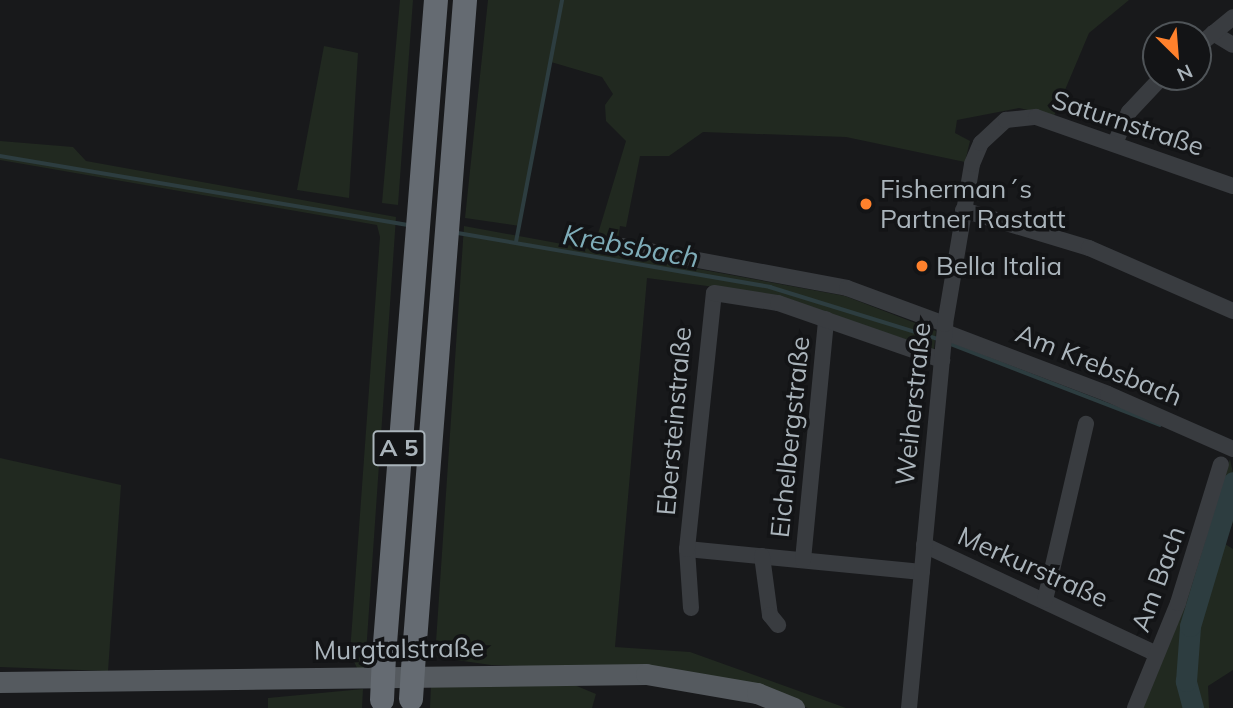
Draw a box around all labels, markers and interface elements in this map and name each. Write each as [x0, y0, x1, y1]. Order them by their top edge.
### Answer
north arrow [1142, 21, 1212, 91]
text: N [1173, 59, 1197, 87]
street label: Saturnstraße [1048, 84, 1208, 162]
place label: Fisherman´s Partner Rastatt [880, 173, 1066, 234]
marker: Fisherman´s Partner Rastatt [858, 196, 874, 212]
water label: Krebsbach [560, 218, 702, 274]
place label: Bella Italia [936, 250, 1062, 282]
marker: Bella Italia [914, 258, 930, 274]
street label: Am Krebsbach [1011, 317, 1187, 413]
street label: Weiherstraße [889, 321, 937, 487]
street label: Ebersteinstraße [650, 325, 698, 517]
street label: Eichelbergstraße [764, 335, 816, 539]
road number: A 5 [371, 428, 427, 468]
street label: Merkurstraße [953, 520, 1113, 614]
street label: Am Bach [1125, 522, 1191, 636]
street label: Murgtalstraße [313, 632, 485, 666]

